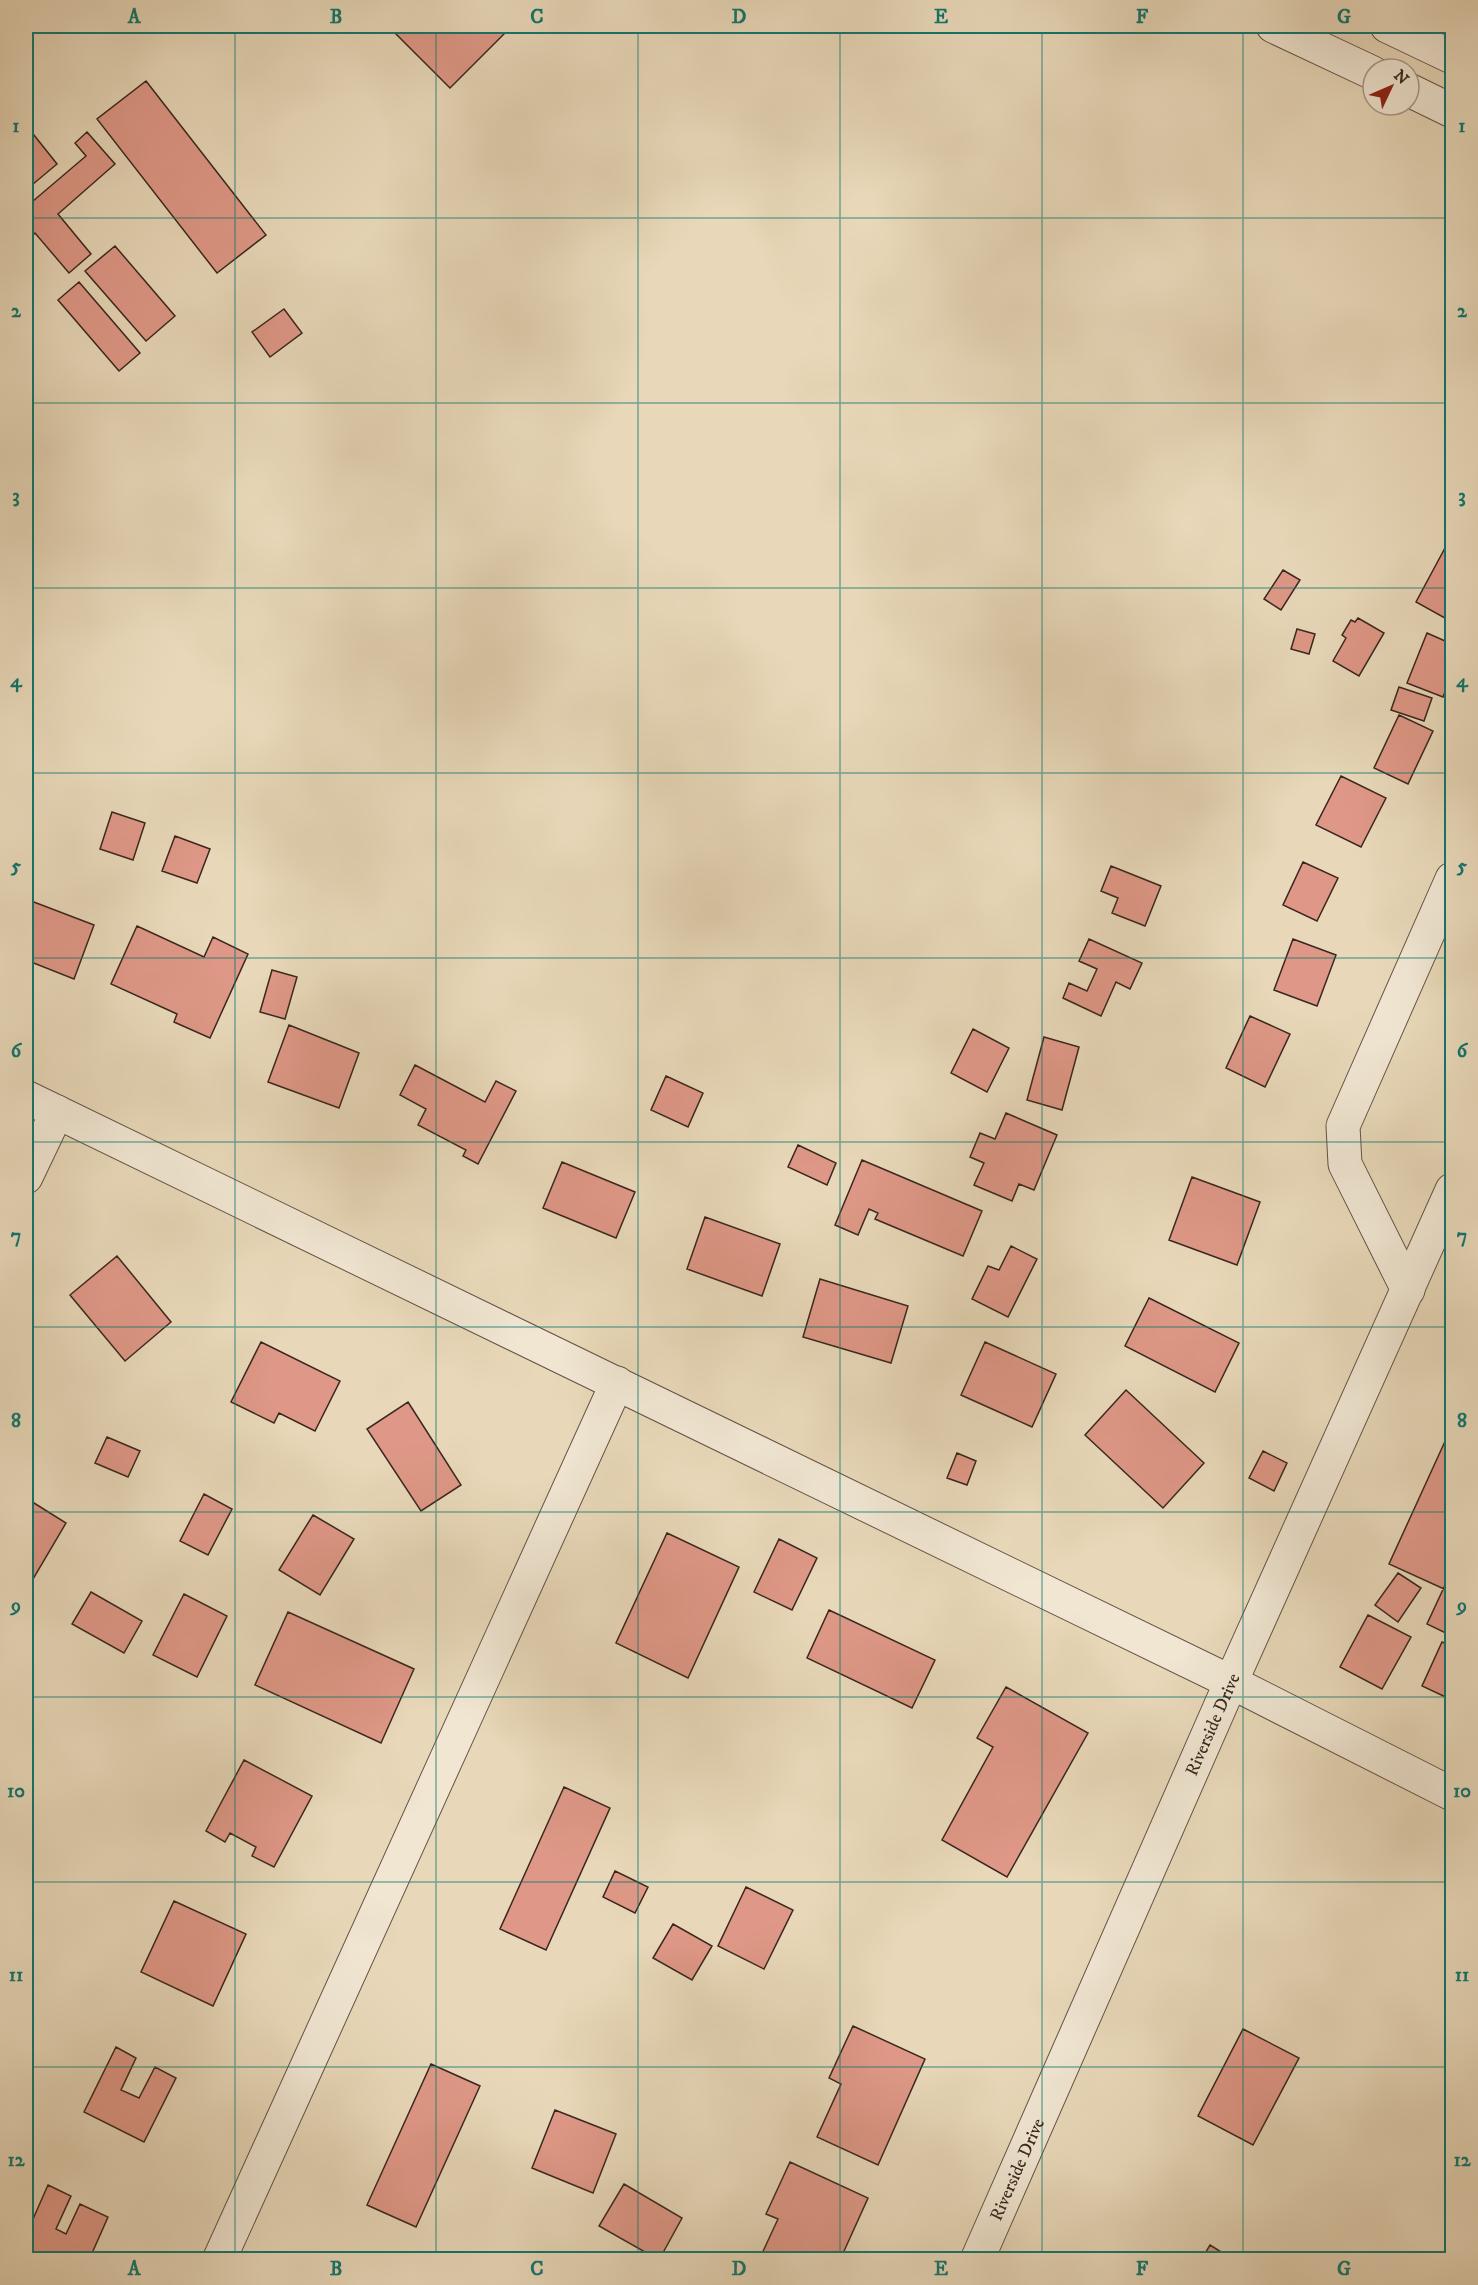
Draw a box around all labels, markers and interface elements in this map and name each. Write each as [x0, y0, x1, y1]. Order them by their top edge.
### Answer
text: A [127, 5, 142, 30]
text: B [330, 5, 342, 30]
text: C [530, 5, 544, 30]
text: D [732, 5, 747, 30]
text: E [934, 5, 948, 30]
text: F [1136, 5, 1149, 30]
text: G [1337, 5, 1351, 30]
north arrow [1361, 57, 1421, 117]
text: N [1389, 66, 1413, 89]
text: 1 [12, 114, 20, 139]
text: 1 [1458, 114, 1466, 139]
text: 2 [11, 299, 22, 324]
text: 2 [1457, 299, 1468, 324]
text: 3 [12, 484, 20, 509]
text: 3 [1458, 484, 1466, 509]
text: 4 [10, 669, 23, 694]
text: 4 [1456, 669, 1469, 694]
text: 5 [10, 854, 21, 879]
text: 5 [1456, 854, 1467, 879]
text: 6 [11, 1039, 23, 1064]
text: 6 [1457, 1039, 1469, 1064]
text: 7 [11, 1224, 21, 1249]
text: 7 [1457, 1224, 1467, 1249]
text: 8 [11, 1409, 21, 1434]
text: 8 [1457, 1409, 1467, 1434]
text: 9 [9, 1594, 21, 1619]
text: 9 [1455, 1594, 1467, 1619]
street label: Riverside Drive [1181, 1670, 1245, 1779]
text: 10 [7, 1779, 25, 1804]
text: 10 [1453, 1779, 1471, 1804]
text: 11 [9, 1963, 23, 1988]
text: 11 [1455, 1963, 1469, 1988]
street label: Riverside Drive [986, 2115, 1050, 2224]
text: 12 [7, 2148, 26, 2173]
text: 12 [1453, 2148, 1472, 2173]
text: A [127, 2257, 142, 2282]
text: B [330, 2257, 342, 2282]
text: C [530, 2257, 544, 2282]
text: D [732, 2257, 747, 2282]
text: E [934, 2257, 948, 2282]
text: F [1136, 2257, 1149, 2282]
text: G [1337, 2257, 1351, 2282]

